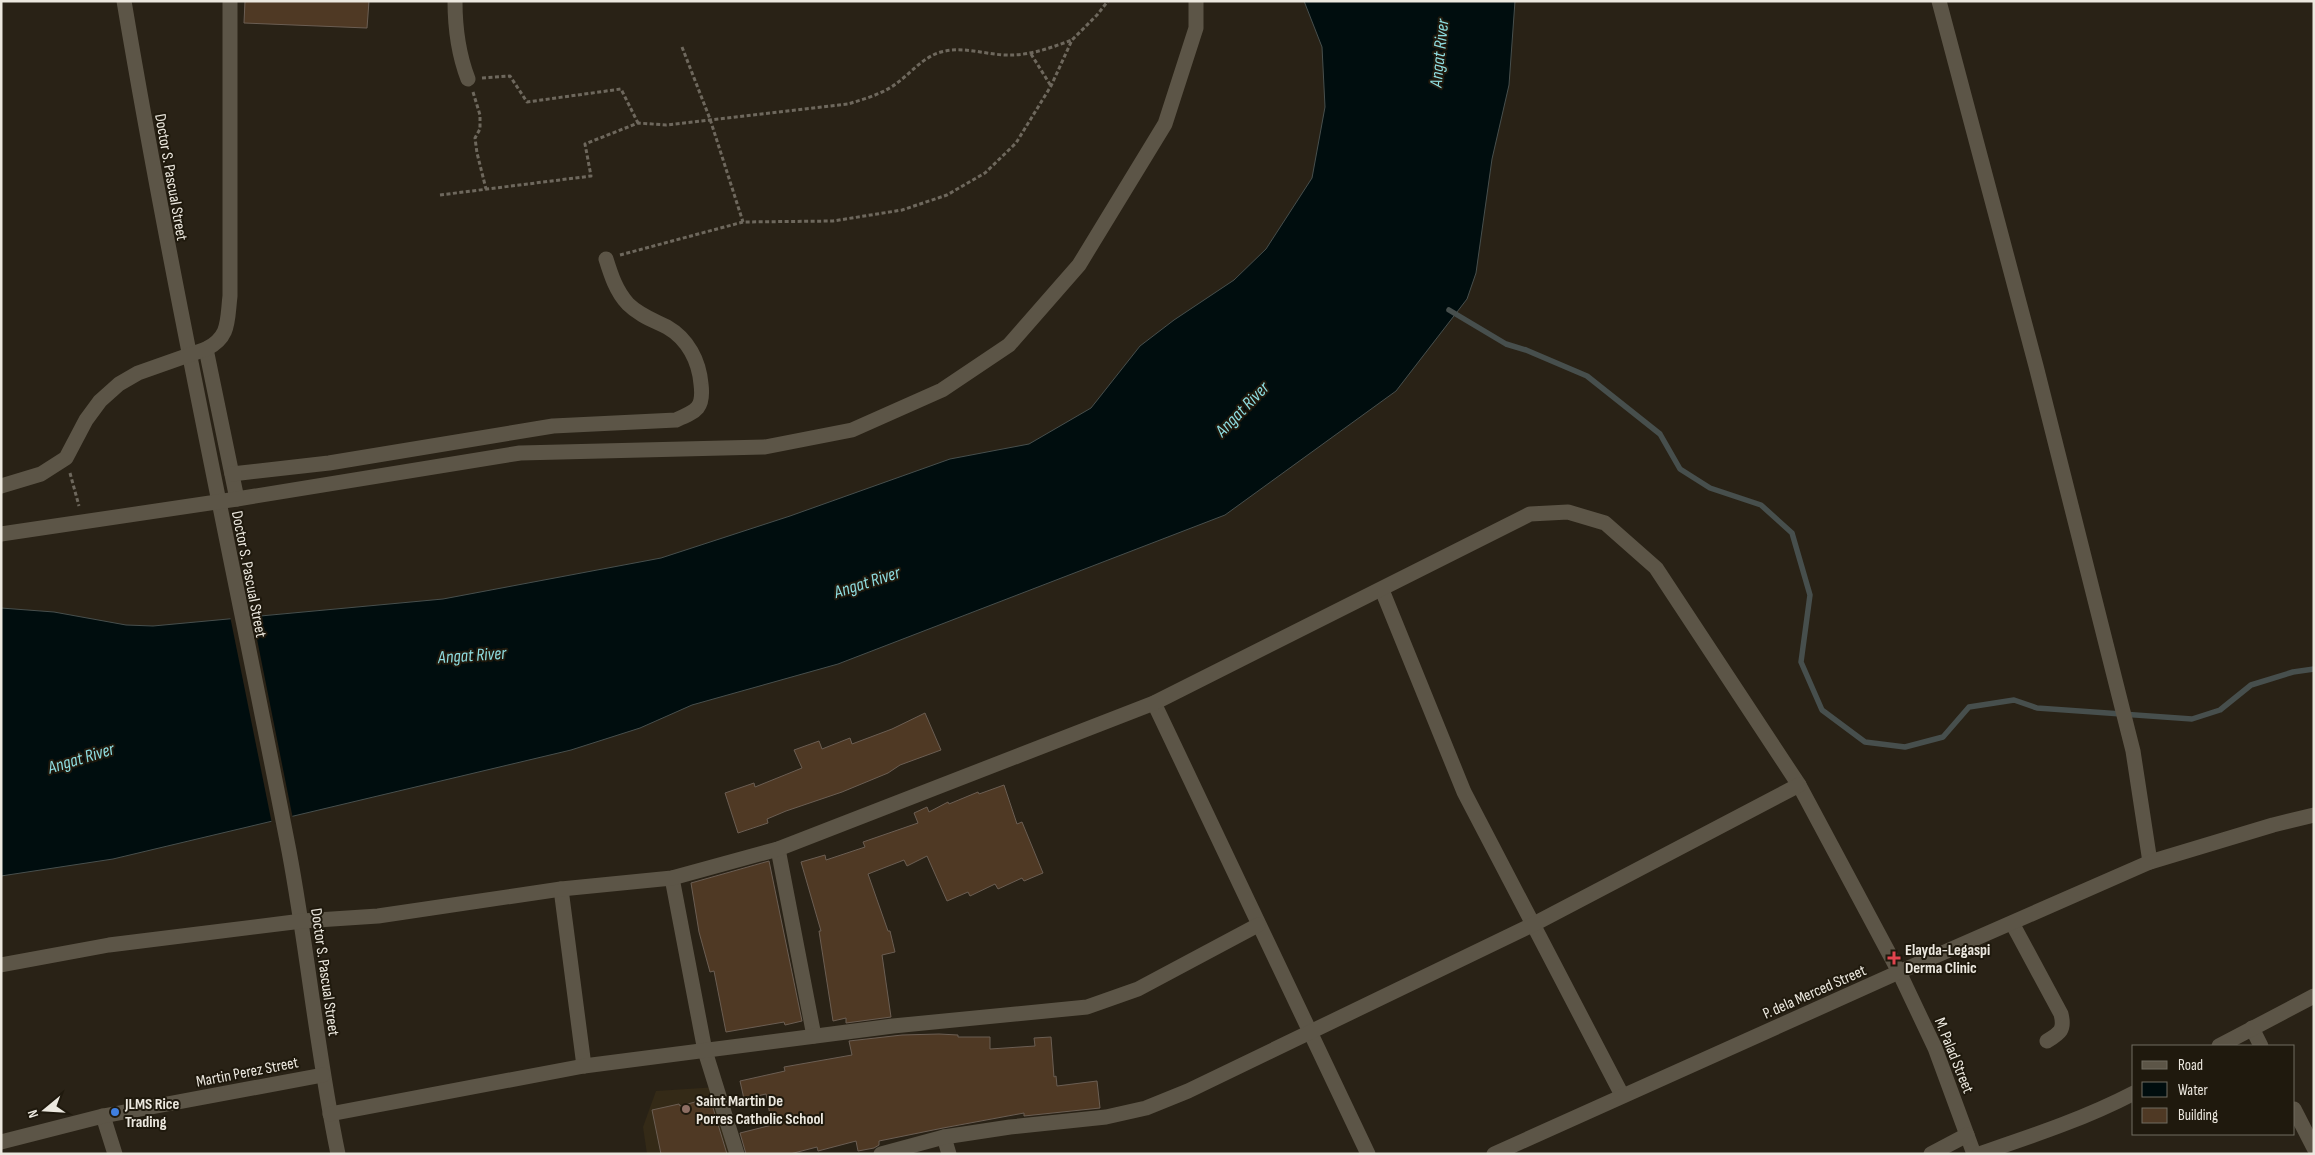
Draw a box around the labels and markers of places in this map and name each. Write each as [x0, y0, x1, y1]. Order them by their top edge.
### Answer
place label: Elayda-Legaspi Derma Clinic [1905, 941, 1990, 978]
marker: Elayda-Legaspi Derma Clinic [1887, 951, 1901, 965]
place label: Saint Martin De Porres Catholic School [696, 1092, 824, 1129]
place label: JLMS Rice Trading [124, 1095, 180, 1132]
marker: Saint Martin De Porres Catholic School [680, 1103, 692, 1115]
marker: JLMS Rice Trading [109, 1106, 121, 1118]

